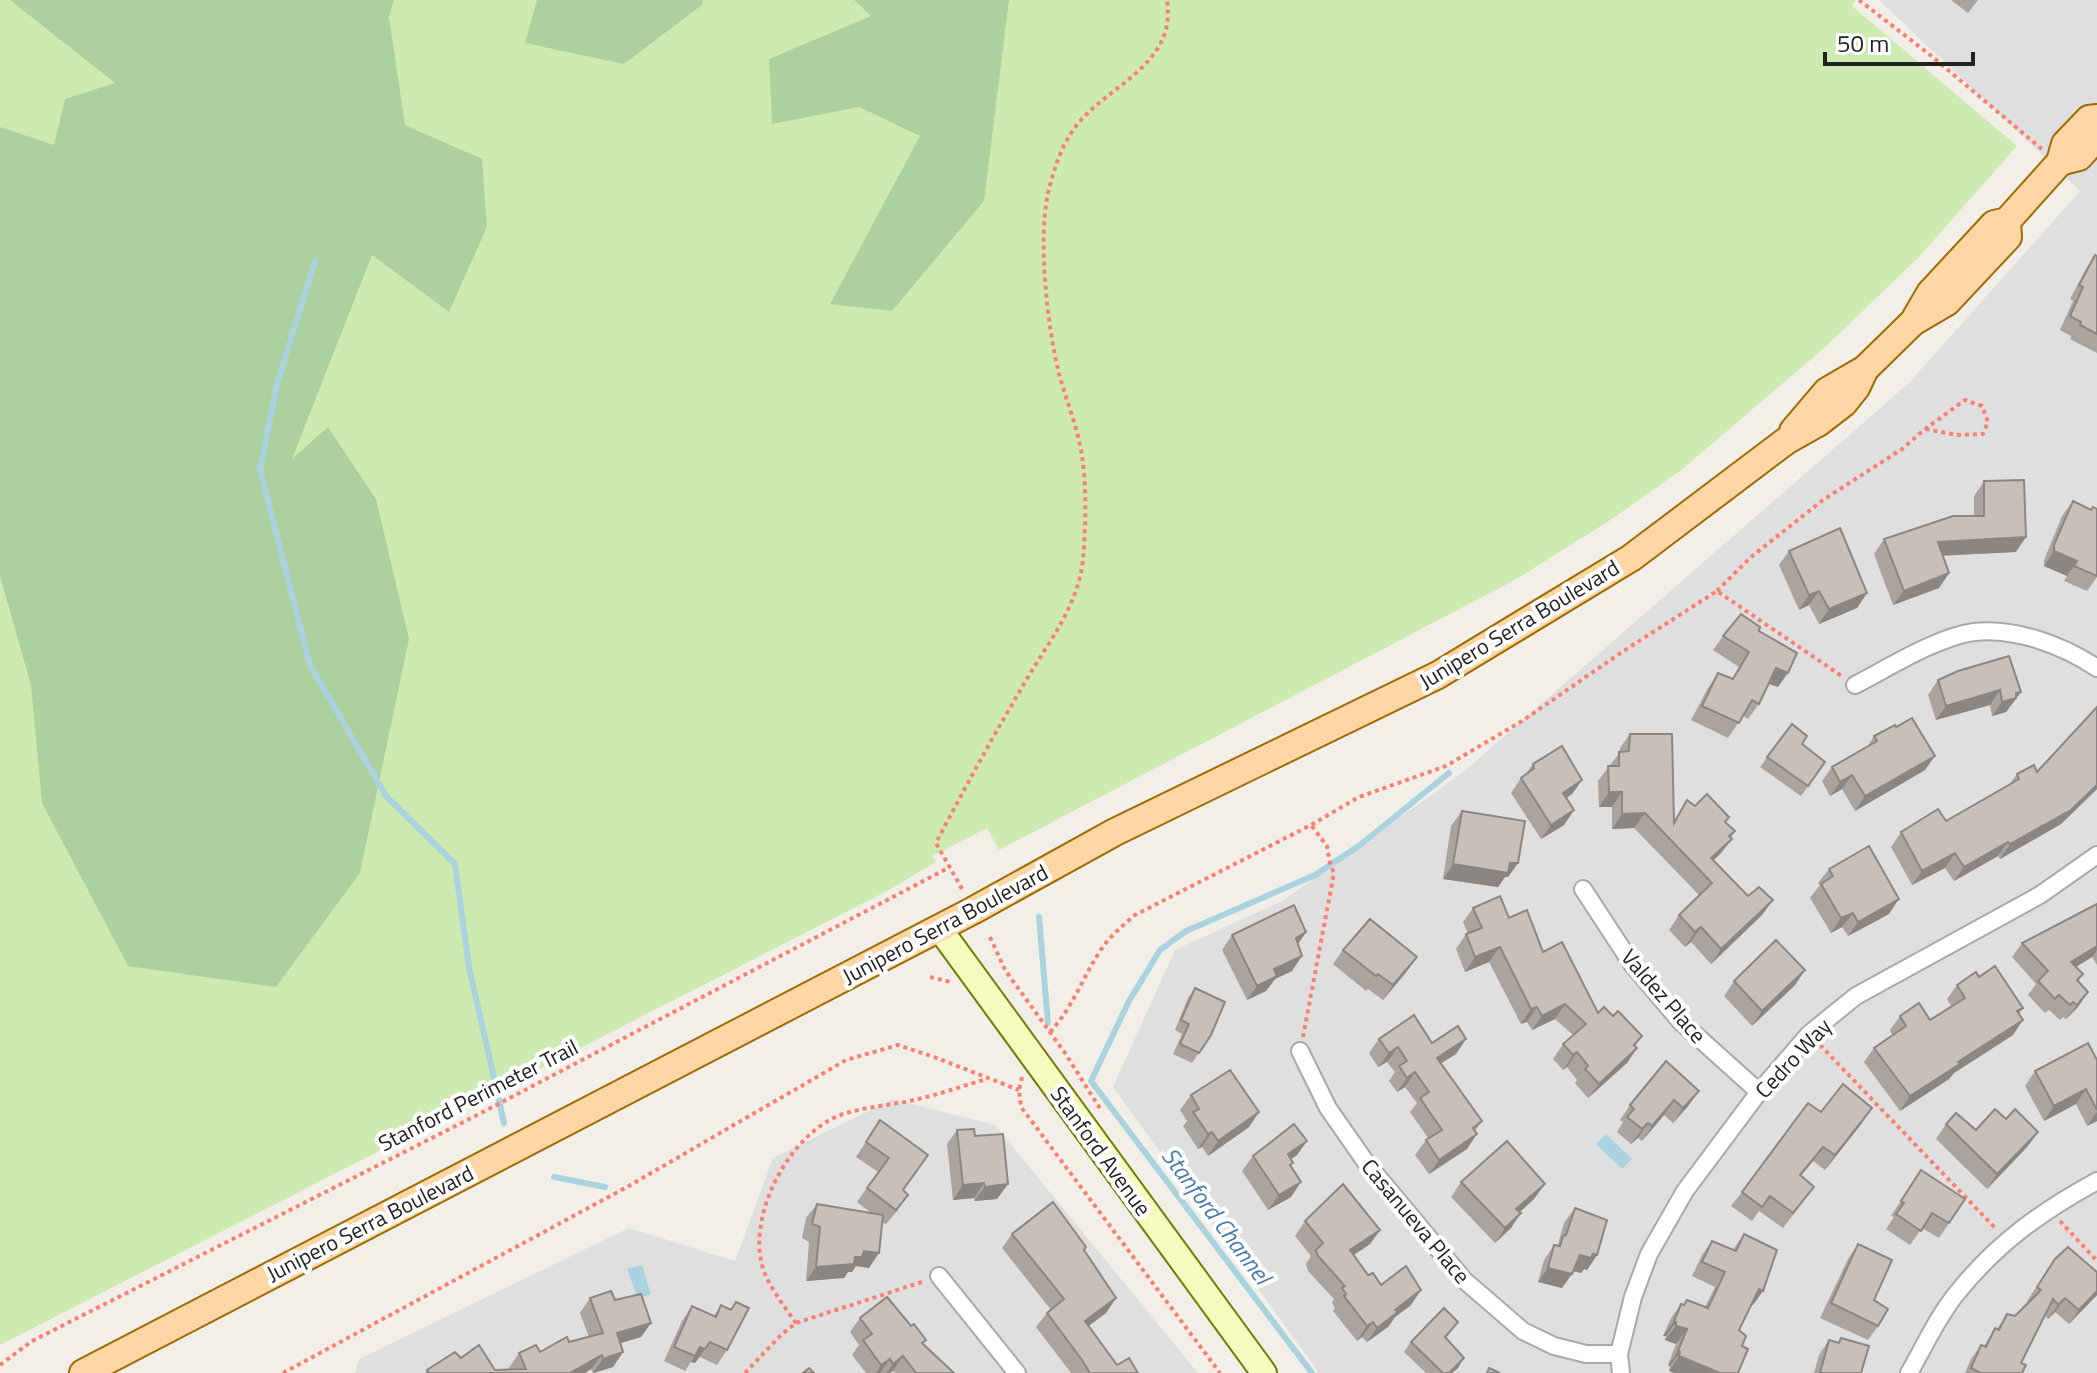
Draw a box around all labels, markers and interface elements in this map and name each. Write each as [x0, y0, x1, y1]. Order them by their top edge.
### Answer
scale bar [1825, 16, 1973, 66]
text: 50 m [1837, 25, 1889, 61]
street label: Junipero Serra Boulevard [1412, 551, 1626, 697]
street label: Junipero Serra Boulevard [836, 855, 1054, 993]
street label: Valdez Place [1613, 941, 1715, 1051]
street label: Cedro Way [1747, 1010, 1839, 1106]
street label: Stanford Perimeter Trail [372, 1030, 584, 1160]
street label: Stanford Avenue [1042, 1079, 1160, 1223]
water label: Stanford Channel [1153, 1139, 1282, 1294]
street label: Casanueva Place [1353, 1151, 1479, 1291]
street label: Junipero Serra Boulevard [260, 1156, 480, 1290]

